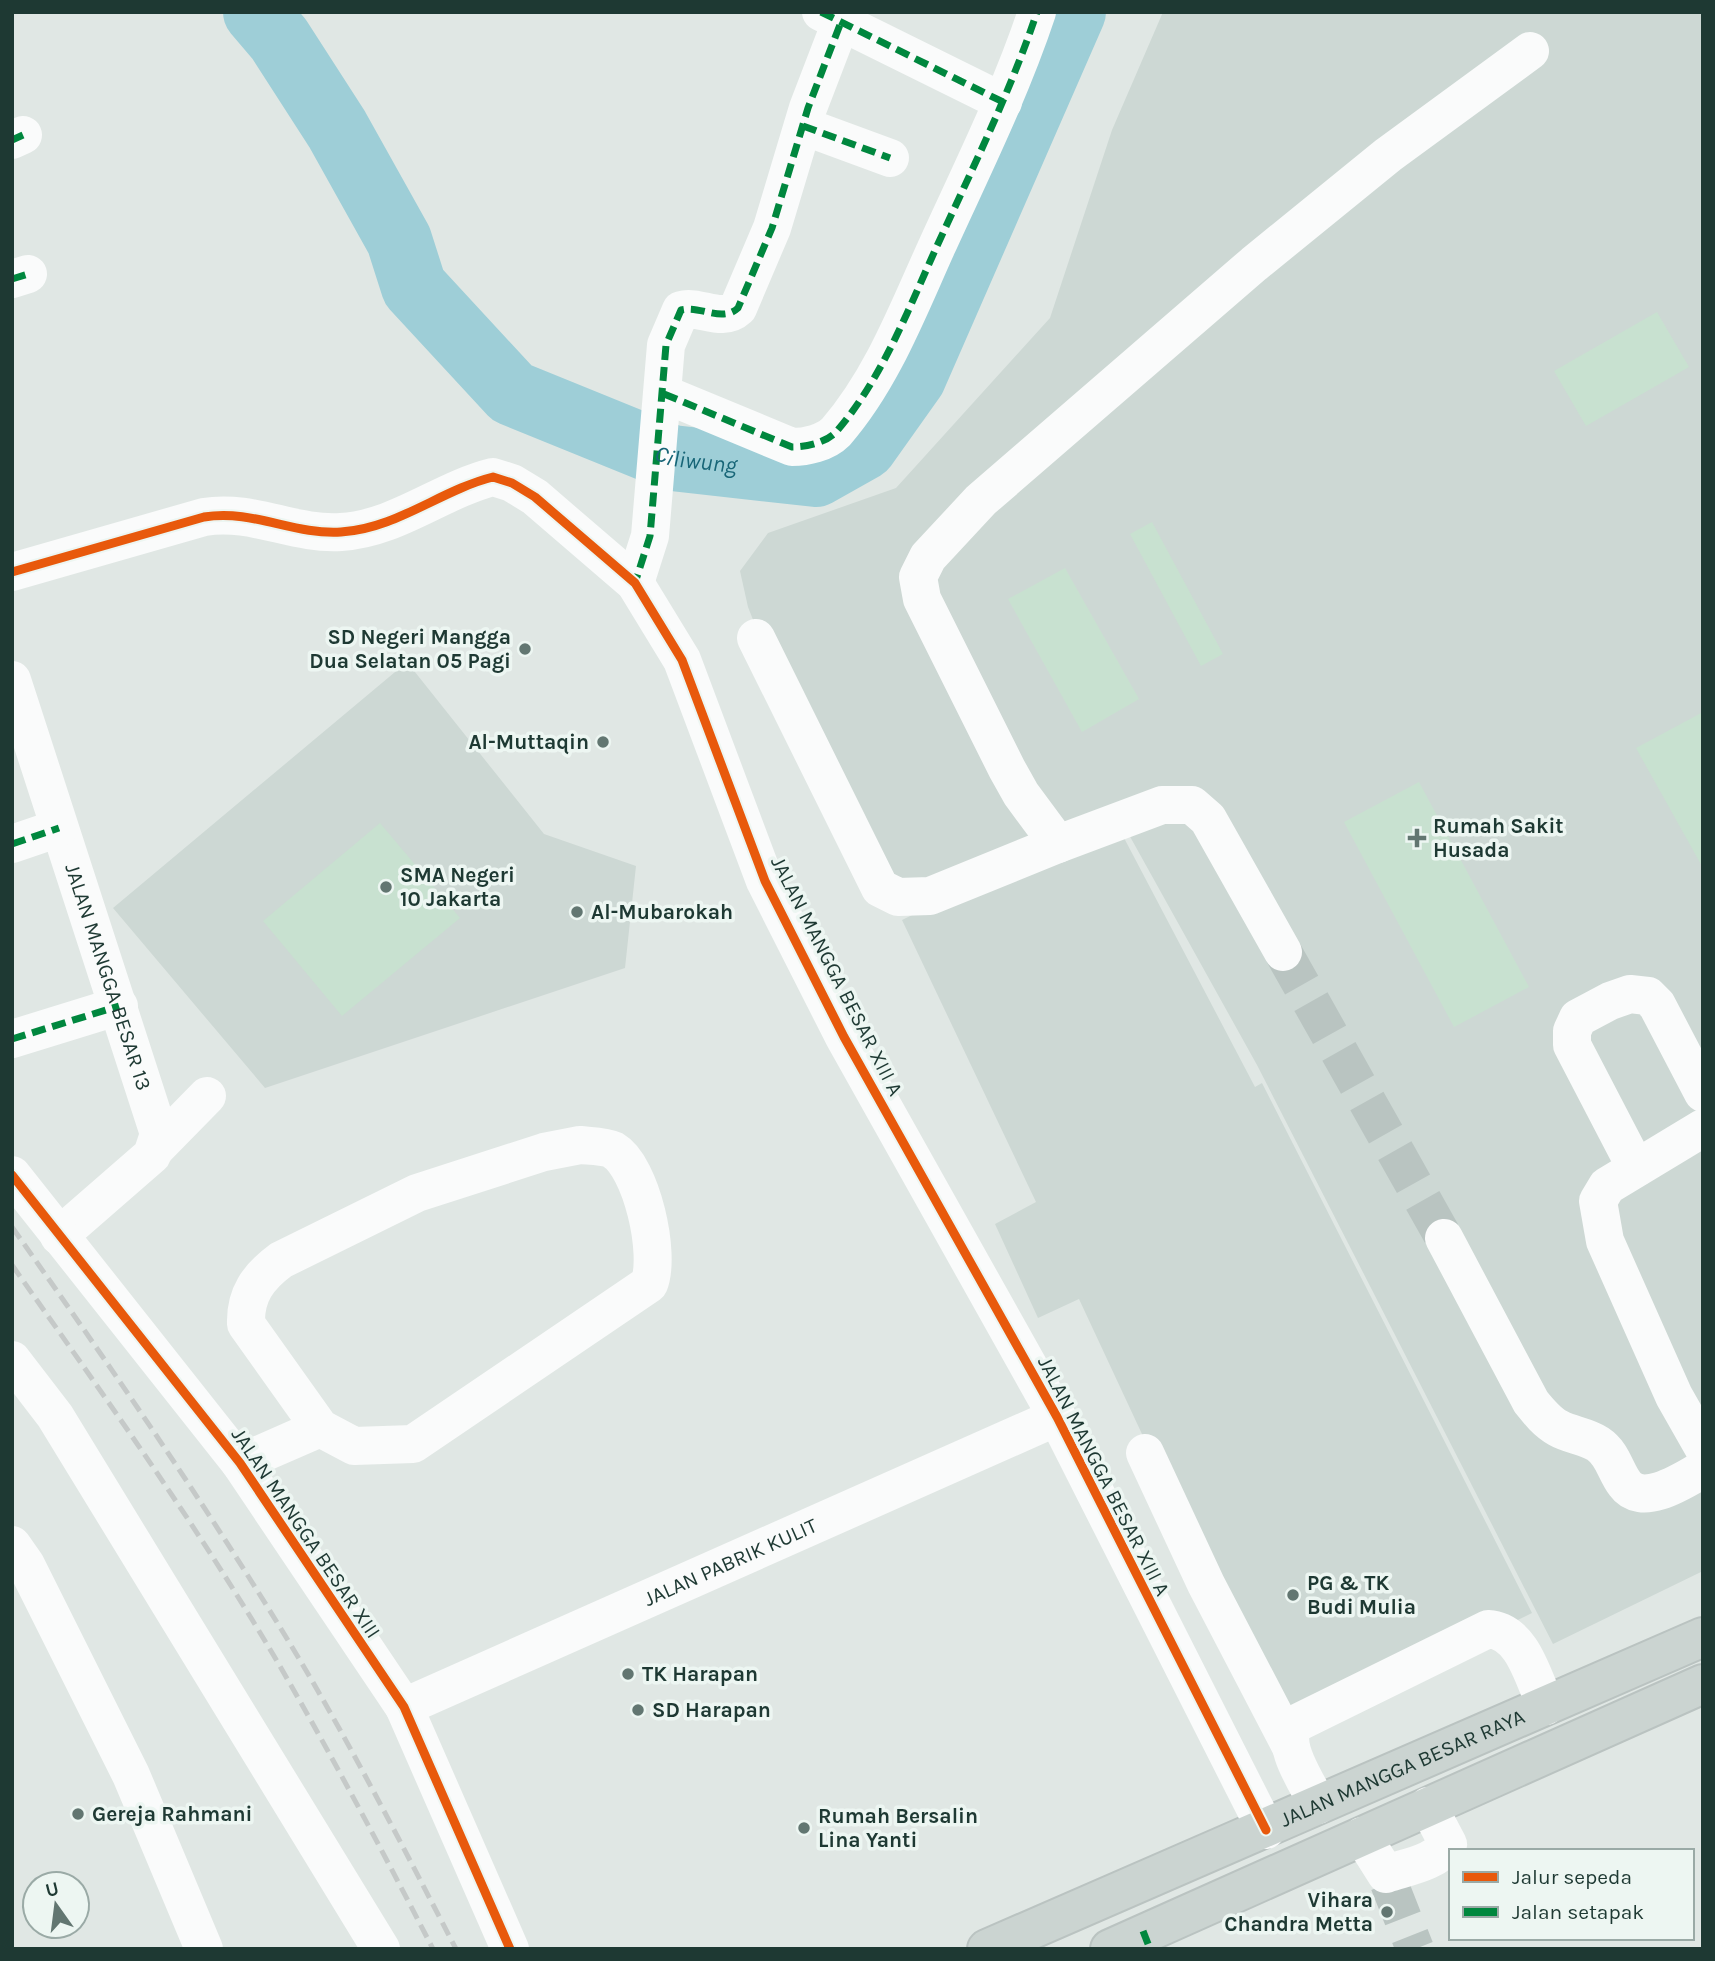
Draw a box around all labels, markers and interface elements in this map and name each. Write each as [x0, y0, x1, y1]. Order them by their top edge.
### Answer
water label: Ciliwung [651, 439, 740, 479]
place label: SD Negeri Mangga Dua Selatan 05 Pagi [309, 625, 511, 673]
marker: SD Negeri Mangga Dua Selatan 05 Pagi [517, 641, 533, 657]
place label: Al-Muttaqin [468, 730, 589, 755]
marker: Al-Muttaqin [595, 734, 611, 750]
place label: Rumah Sakit Husada [1433, 814, 1564, 862]
marker: Rumah Sakit Husada [1407, 828, 1427, 848]
street label: JALAN MANGGA BESAR XIII A [766, 852, 908, 1100]
street label: JALAN MANGGA BESAR 13 [60, 860, 156, 1093]
place label: SMA Negeri 10 Jakarta [400, 863, 515, 911]
marker: SMA Negeri 10 Jakarta [378, 879, 394, 895]
place label: Al-Mubarokah [591, 900, 733, 924]
marker: Al-Mubarokah [569, 904, 585, 920]
street label: JALAN MANGGA BESAR XIII A [1033, 1352, 1175, 1600]
street label: JALAN MANGGA BESAR XIII [227, 1423, 385, 1643]
street label: JALAN PABRIK KULIT [640, 1513, 821, 1611]
place label: PG & TK Budi Mulia [1307, 1571, 1416, 1619]
marker: PG & TK Budi Mulia [1285, 1587, 1301, 1603]
place label: TK Harapan [642, 1662, 758, 1686]
marker: TK Harapan [620, 1666, 636, 1682]
place label: SD Harapan [652, 1698, 771, 1722]
marker: SD Harapan [630, 1702, 646, 1718]
street label: JALAN MANGGA BESAR RAYA [1276, 1704, 1528, 1832]
place label: Gereja Rahmani [92, 1802, 252, 1826]
place label: Rumah Bersalin Lina Yanti [818, 1804, 978, 1852]
marker: Gereja Rahmani [70, 1806, 86, 1822]
marker: Rumah Bersalin Lina Yanti [796, 1820, 812, 1836]
legend [1449, 1849, 1694, 1940]
text: Jalur sepeda [1512, 1865, 1632, 1889]
north arrow [21, 1870, 91, 1940]
text: U [43, 1877, 61, 1902]
place label: Vihara Chandra Metta [1224, 1888, 1373, 1936]
text: Jalan setapak [1512, 1900, 1644, 1924]
marker: Vihara Chandra Metta [1379, 1904, 1395, 1920]

